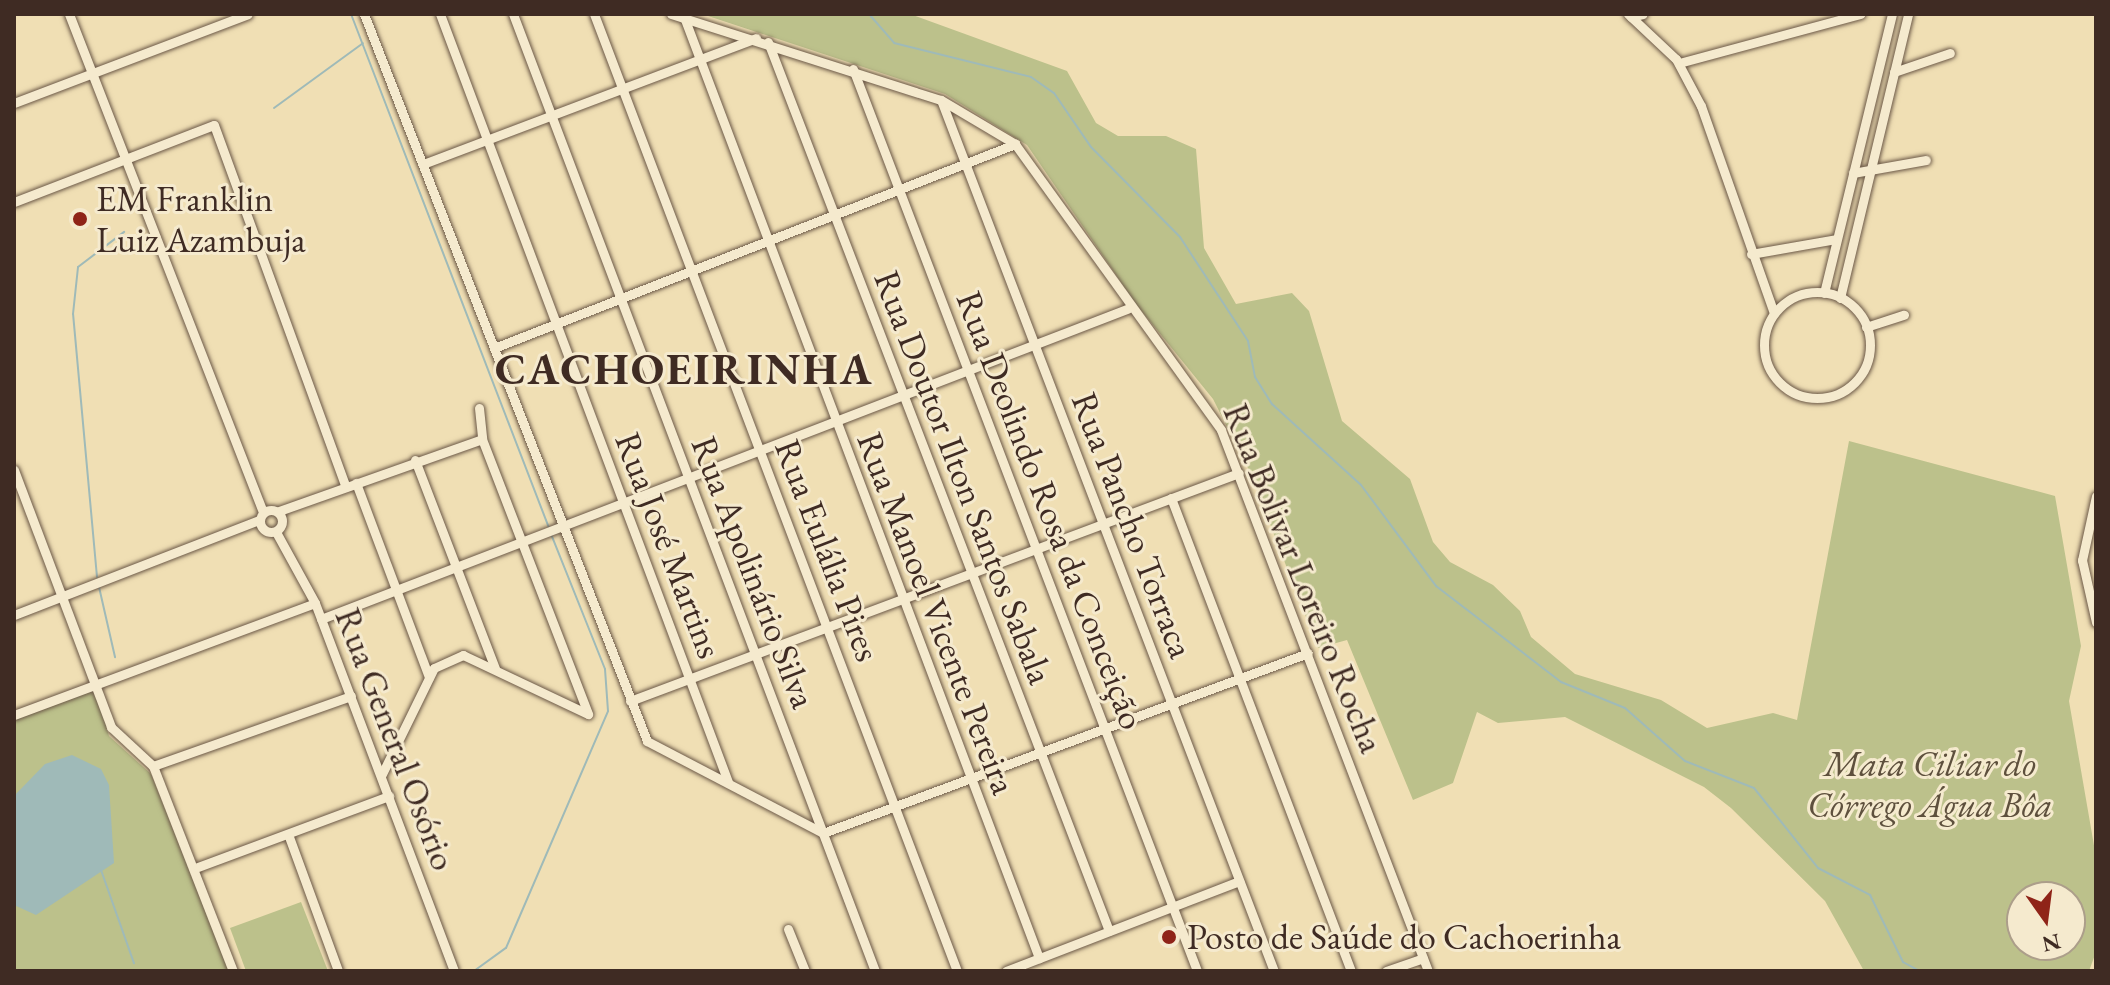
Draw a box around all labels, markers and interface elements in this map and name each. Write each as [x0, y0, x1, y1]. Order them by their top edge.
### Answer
place label: EM Franklin Luiz Azambuja [96, 176, 306, 261]
marker: EM Franklin Luiz Azambuja [71, 210, 89, 228]
street label: Rua Doutor Ilton Santos Sabala [865, 264, 1063, 690]
street label: Rua Deolindo Rosa da Conceição [947, 285, 1155, 735]
district label: CACHOEIRINHA [495, 343, 873, 395]
street label: Rua Pancho Torraca [1063, 386, 1203, 664]
street label: Rua Bolivar Loreiro Rocha [1214, 397, 1394, 759]
street label: Rua José Martins [606, 426, 732, 664]
street label: Rua Manoel Vicente Pereira [848, 426, 1026, 800]
street label: Rua Apolinário Silva [682, 430, 826, 714]
street label: Rua Eulália Pires [766, 433, 890, 667]
street label: Rua General Osório [326, 602, 466, 876]
park label: Mata Ciliar do Córrego Água Bôa [1807, 741, 2053, 826]
north arrow [2006, 881, 2086, 961]
place label: Posto de Saúde do Cachoerinha [1187, 915, 1621, 959]
marker: Posto de Saúde do Cachoerinha [1158, 926, 1180, 948]
text: N [2039, 927, 2064, 959]

